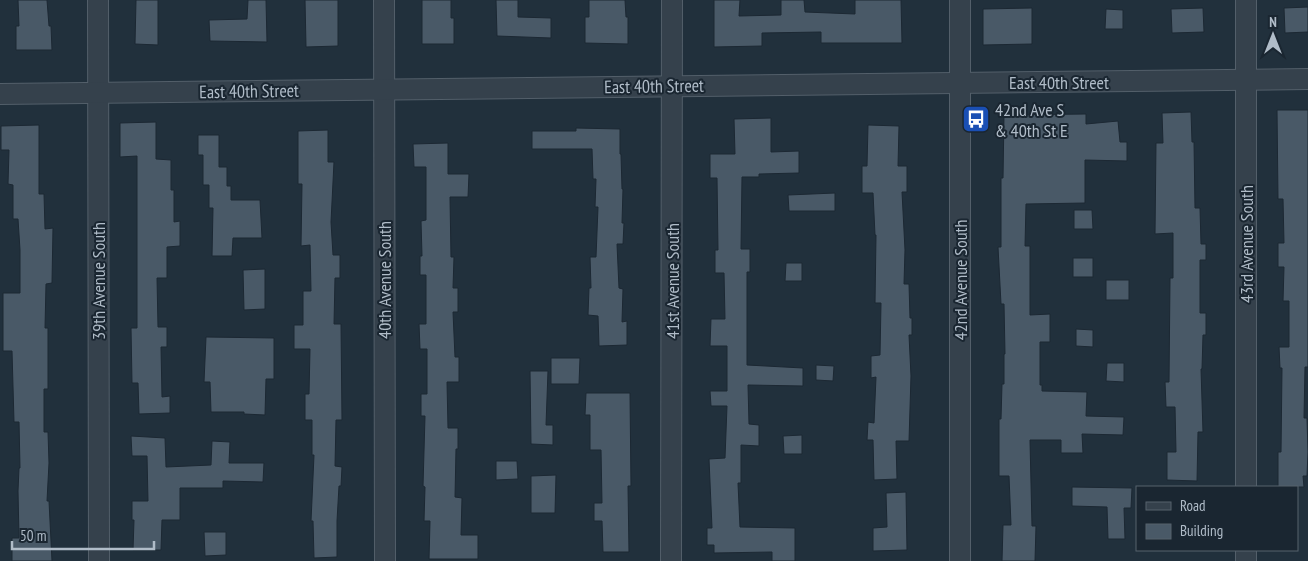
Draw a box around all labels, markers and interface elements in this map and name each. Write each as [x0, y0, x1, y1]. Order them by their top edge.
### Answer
north arrow [1248, 10, 1298, 60]
text: N [1269, 13, 1277, 31]
street label: East 40th Street [1009, 71, 1109, 94]
street label: East 40th Street [604, 74, 704, 98]
street label: East 40th Street [199, 79, 299, 103]
place label: 42nd Ave S & 40th St E [995, 98, 1068, 142]
bus stop icon: 42nd Ave S & 40th St E [961, 104, 991, 134]
street label: 43rd Avenue South [1235, 185, 1258, 303]
street label: 42nd Avenue South [949, 220, 972, 340]
street label: 40th Avenue South [373, 221, 396, 339]
street label: 39th Avenue South [87, 222, 110, 340]
street label: 41st Avenue South [661, 223, 684, 339]
legend [1136, 486, 1298, 551]
text: Road [1180, 496, 1206, 515]
scale bar [12, 518, 155, 550]
text: Building [1180, 521, 1223, 540]
text: 50 m [20, 526, 46, 545]

